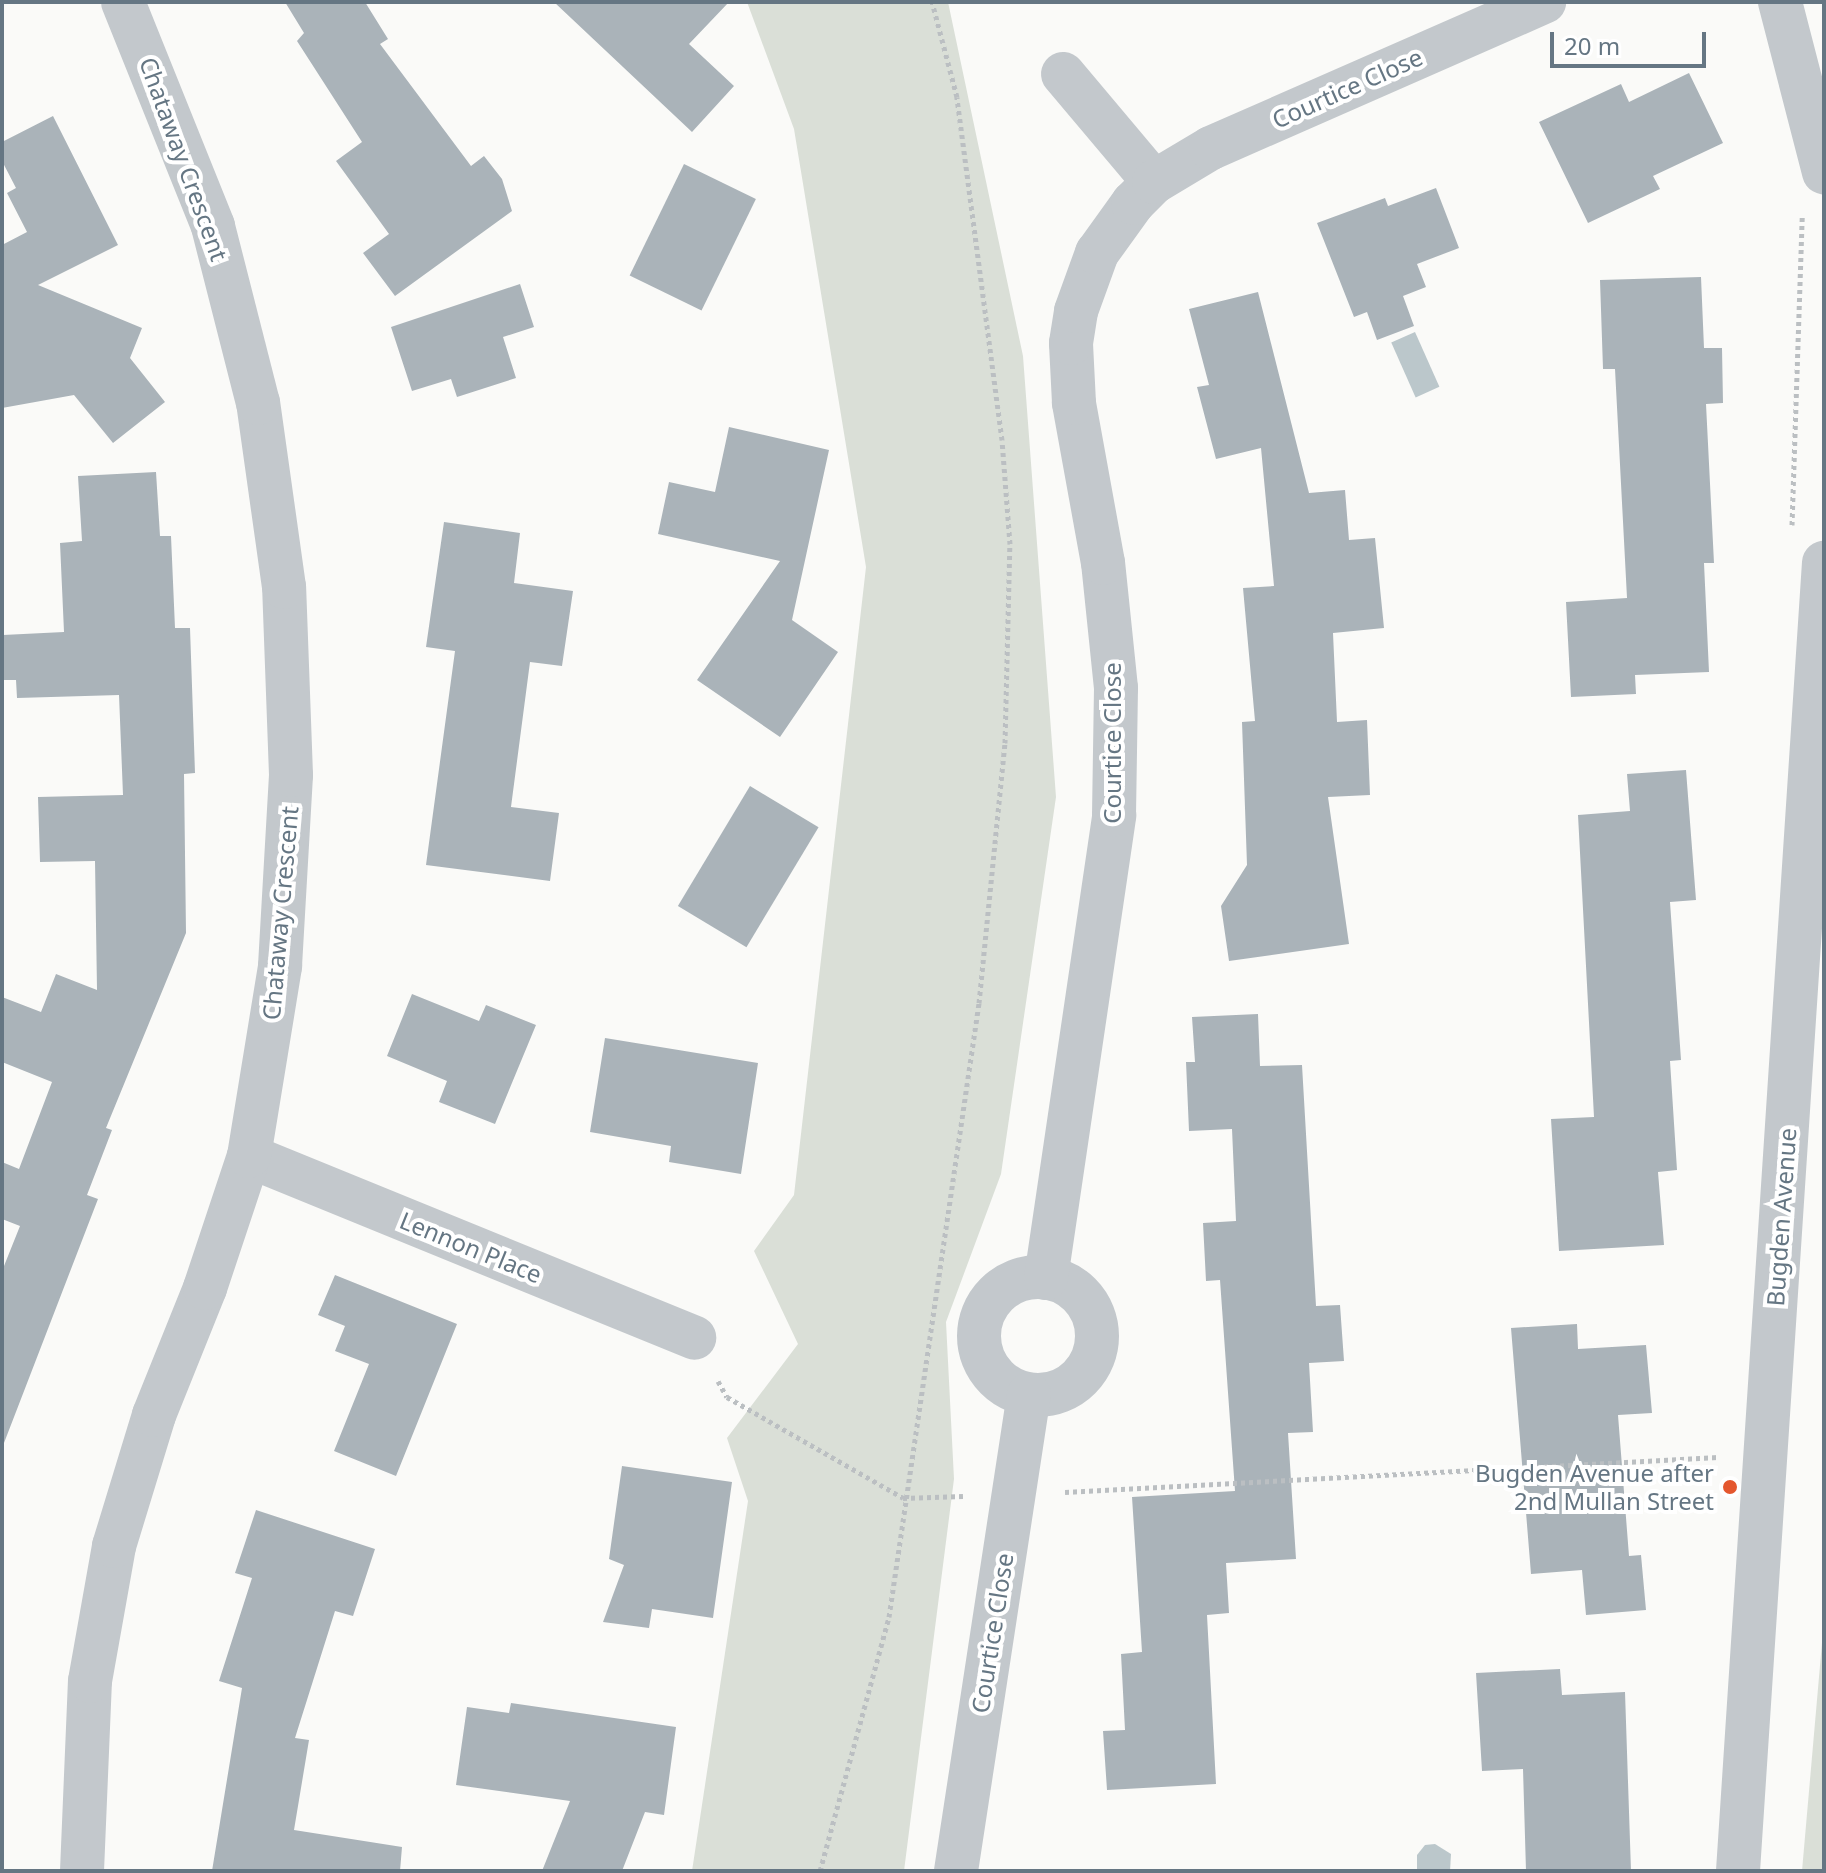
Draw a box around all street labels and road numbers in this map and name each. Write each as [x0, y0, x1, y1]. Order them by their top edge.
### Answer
street label: Courtice Close [1267, 42, 1427, 134]
street label: Chataway Crescent [134, 53, 234, 265]
street label: Courtice Close [1098, 662, 1126, 824]
street label: Chataway Crescent [256, 805, 304, 1021]
street label: Bugden Avenue [1760, 1127, 1802, 1307]
street label: Lennon Place [396, 1205, 546, 1289]
street label: Courtice Close [965, 1551, 1019, 1715]

